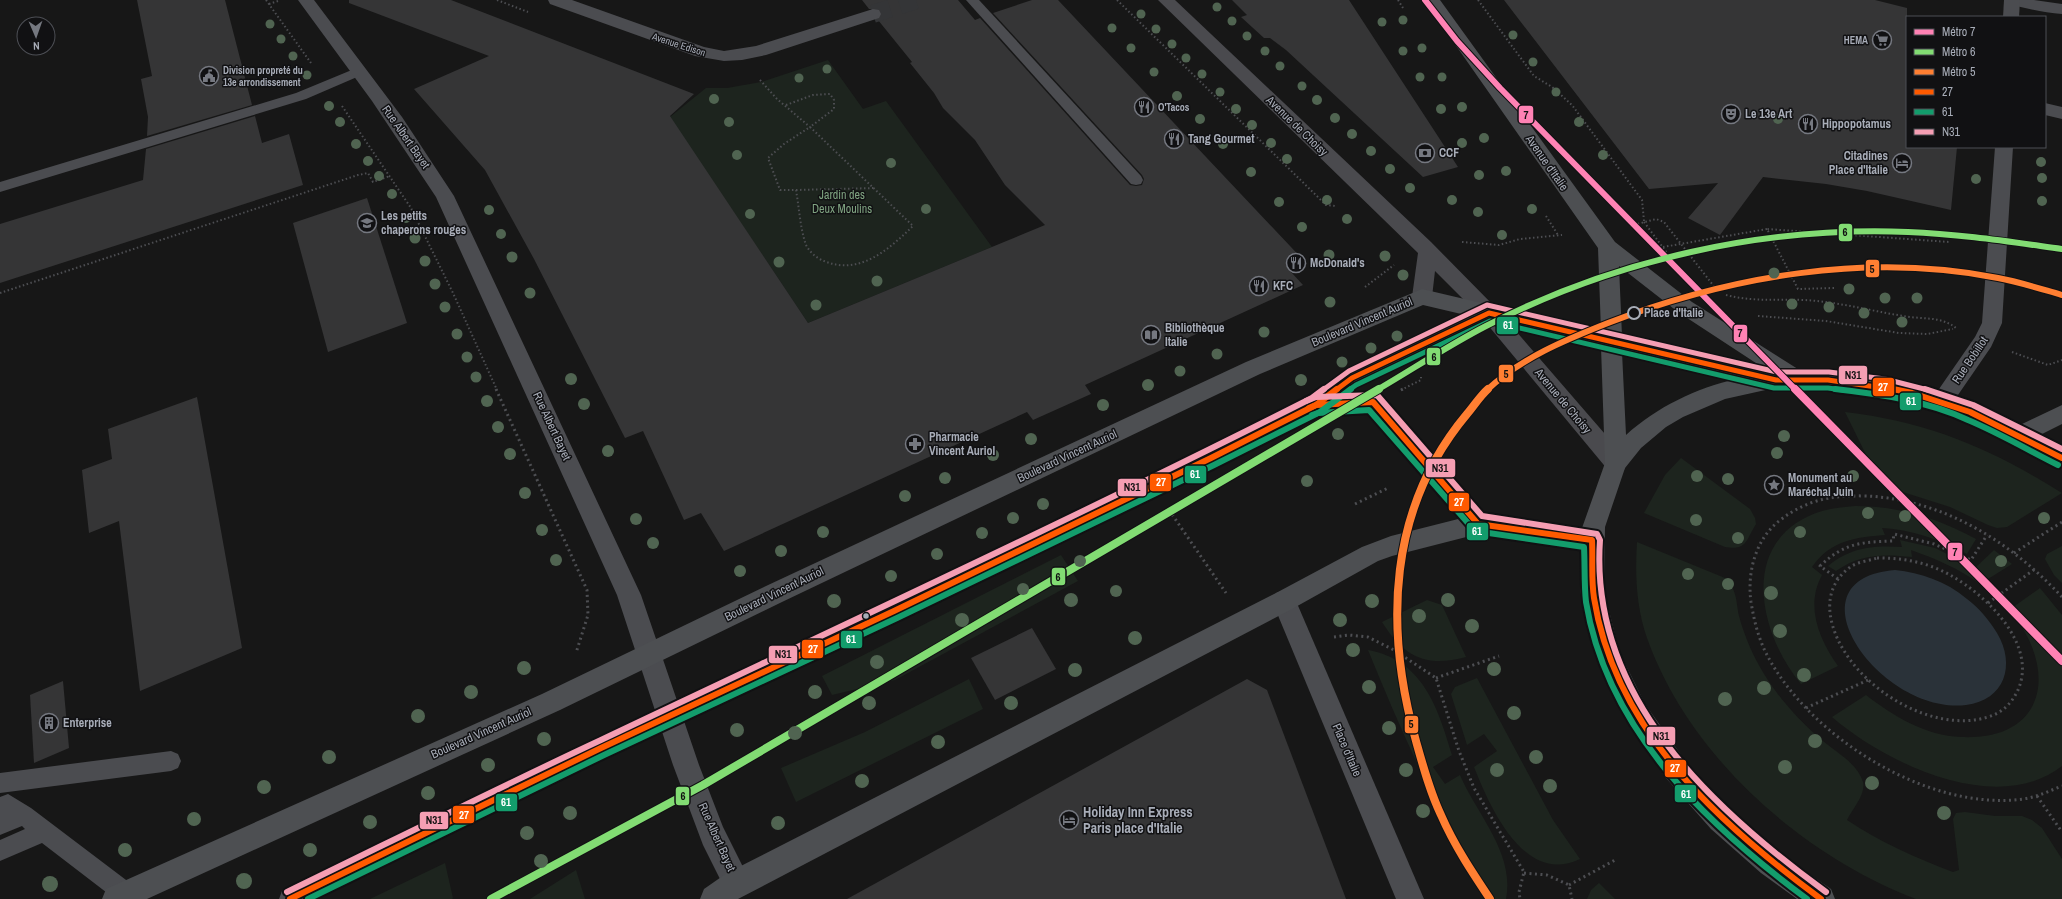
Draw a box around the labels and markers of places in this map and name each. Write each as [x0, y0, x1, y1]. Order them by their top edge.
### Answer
supermarket icon: HEMA [1871, 29, 1893, 51]
place label: HEMA [1844, 34, 1868, 47]
place label: Division propreté du 13e arrondissement [223, 64, 303, 89]
public building icon: Division propreté du 13e arrondissement [198, 65, 220, 87]
restaurant icon: O'Tacos [1133, 96, 1155, 118]
place label: O'Tacos [1158, 101, 1190, 114]
theatre icon: Le 13e Art [1720, 103, 1742, 125]
place label: Le 13e Art [1745, 106, 1793, 122]
restaurant icon: Hippopotamus [1797, 113, 1819, 135]
place label: Hippopotamus [1822, 116, 1891, 132]
restaurant icon: Tang Gourmet [1163, 128, 1185, 150]
place label: Tang Gourmet [1188, 131, 1255, 147]
bank icon: CCF [1414, 142, 1436, 164]
place label: CCF [1439, 145, 1459, 161]
place label: Citadines Place d'Italie [1829, 148, 1889, 178]
hotel icon: Citadines Place d'Italie [1891, 152, 1913, 174]
place label: Les petits chaperons rouges [381, 208, 467, 238]
school or university icon: Les petits chaperons rouges [356, 212, 378, 234]
restaurant icon: McDonald's [1285, 252, 1307, 274]
place label: McDonald's [1310, 255, 1365, 271]
restaurant icon: KFC [1248, 275, 1270, 297]
place label: KFC [1273, 278, 1293, 294]
place label: Place d'Italie [1644, 305, 1704, 321]
marker: Place d'Italie [1627, 306, 1641, 320]
place label: Bibliothèque Italie [1165, 320, 1225, 350]
library icon: Bibliothèque Italie [1140, 324, 1162, 346]
place label: Pharmacie Vincent Auriol [929, 429, 995, 459]
pharmacy icon: Pharmacie Vincent Auriol [904, 433, 926, 455]
place label: Monument au Maréchal Juin [1788, 470, 1854, 500]
place icon: Monument au Maréchal Juin [1763, 474, 1785, 496]
unlabelled marker [861, 611, 871, 621]
building icon: Enterprise [38, 712, 60, 734]
place label: Enterprise [63, 715, 112, 731]
place label: Holiday Inn Express Paris place d'Italie [1083, 803, 1193, 837]
hotel icon: Holiday Inn Express Paris place d'Italie [1058, 809, 1080, 831]

